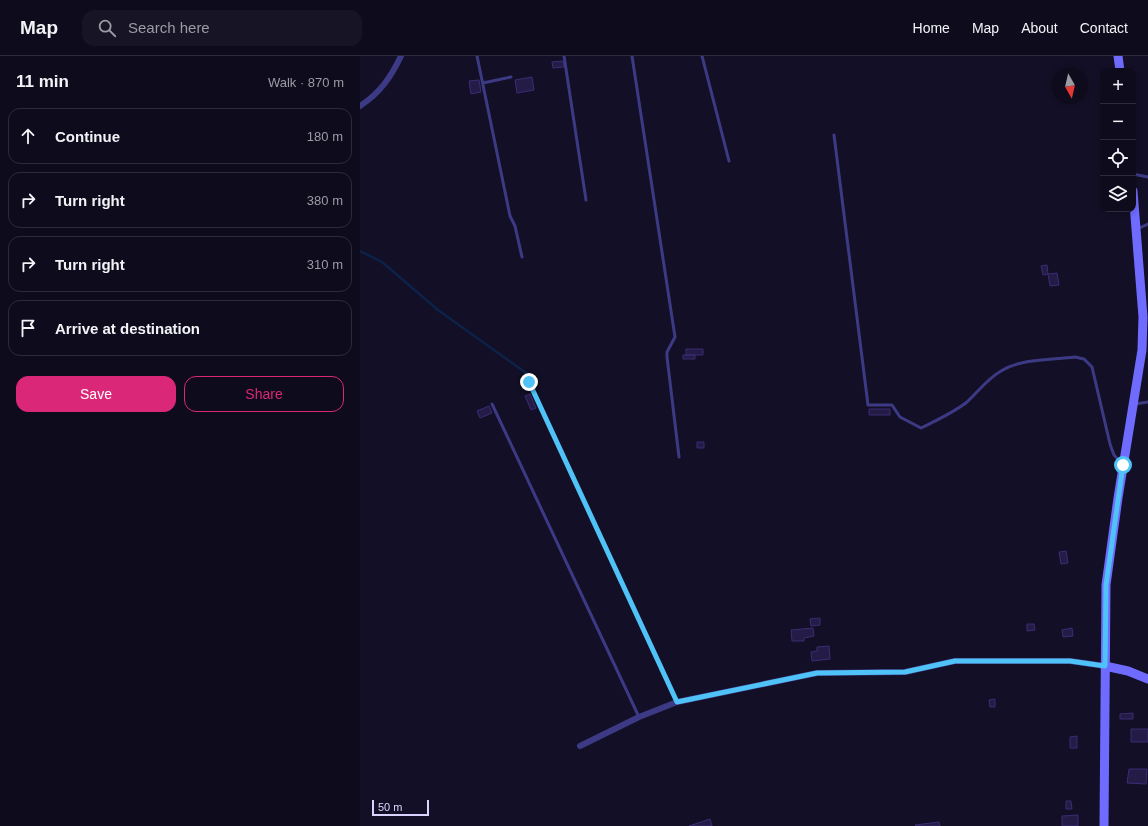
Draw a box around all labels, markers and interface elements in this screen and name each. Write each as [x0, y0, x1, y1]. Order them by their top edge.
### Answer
search box [82, 10, 362, 46]
text: Map [20, 17, 58, 38]
icon: search [96, 17, 118, 39]
text: Search here [128, 19, 210, 36]
text: Home [913, 20, 950, 36]
text: Map [972, 20, 999, 36]
text: About [1021, 20, 1058, 36]
text: Contact [1080, 20, 1128, 36]
north arrow [1052, 68, 1088, 104]
map controls [1100, 68, 1136, 212]
button: + [1100, 68, 1136, 104]
text: 11 min [16, 72, 69, 91]
text: Walk · 870 m [268, 75, 344, 90]
button: − [1100, 104, 1136, 140]
icon: ahead [17, 125, 39, 147]
text: Continue [55, 128, 120, 145]
text: 180 m [307, 129, 343, 144]
button: locate [1100, 140, 1136, 176]
button: layers [1100, 176, 1136, 212]
icon: right [17, 189, 39, 211]
text: Turn right [55, 192, 125, 209]
text: 380 m [307, 193, 343, 208]
icon: right [17, 253, 39, 275]
text: Turn right [55, 256, 125, 273]
text: 310 m [307, 257, 343, 272]
icon: arrive [17, 317, 39, 339]
text: Arrive at destination [55, 320, 200, 337]
route end [520, 373, 538, 391]
button: Save [16, 376, 176, 412]
button: Share [184, 376, 344, 412]
route start [1114, 456, 1132, 474]
scale bar [372, 798, 429, 817]
text: 50 m [378, 801, 402, 813]

